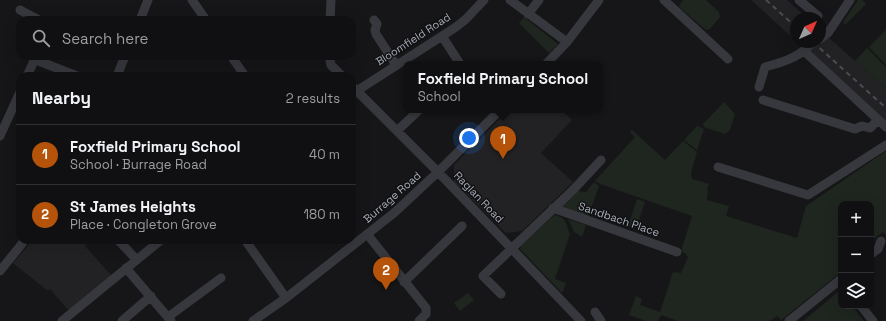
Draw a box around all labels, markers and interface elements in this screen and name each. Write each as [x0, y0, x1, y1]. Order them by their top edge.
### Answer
street label: Bloomfield Road [373, 10, 453, 68]
north arrow [790, 12, 826, 48]
search box [16, 16, 356, 60]
icon: search [30, 27, 52, 49]
text: Search here [62, 29, 148, 48]
popup [403, 61, 603, 113]
text: Foxfield Primary School [418, 69, 588, 88]
text: Nearby [32, 87, 91, 109]
text: School [418, 88, 461, 105]
text: 2 results [286, 90, 340, 107]
pin: 1 [490, 126, 516, 159]
your location [459, 128, 479, 148]
text: Foxfield Primary School [70, 137, 241, 156]
text: 1 [42, 146, 48, 163]
text: 40 m [309, 146, 340, 163]
text: School · Burrage Road [70, 156, 207, 173]
street label: Burrage Road [360, 168, 424, 226]
street label: Raglan Road [451, 168, 507, 226]
text: St James Heights [70, 197, 196, 216]
street label: Sandbach Place [577, 199, 661, 239]
map controls [838, 201, 874, 309]
button: + [838, 201, 874, 237]
text: 2 [41, 206, 49, 223]
text: 180 m [304, 206, 340, 223]
text: Place · Congleton Grove [70, 216, 217, 233]
button: − [838, 237, 874, 273]
pin: 2 [373, 257, 399, 290]
button: layers [838, 273, 874, 309]

